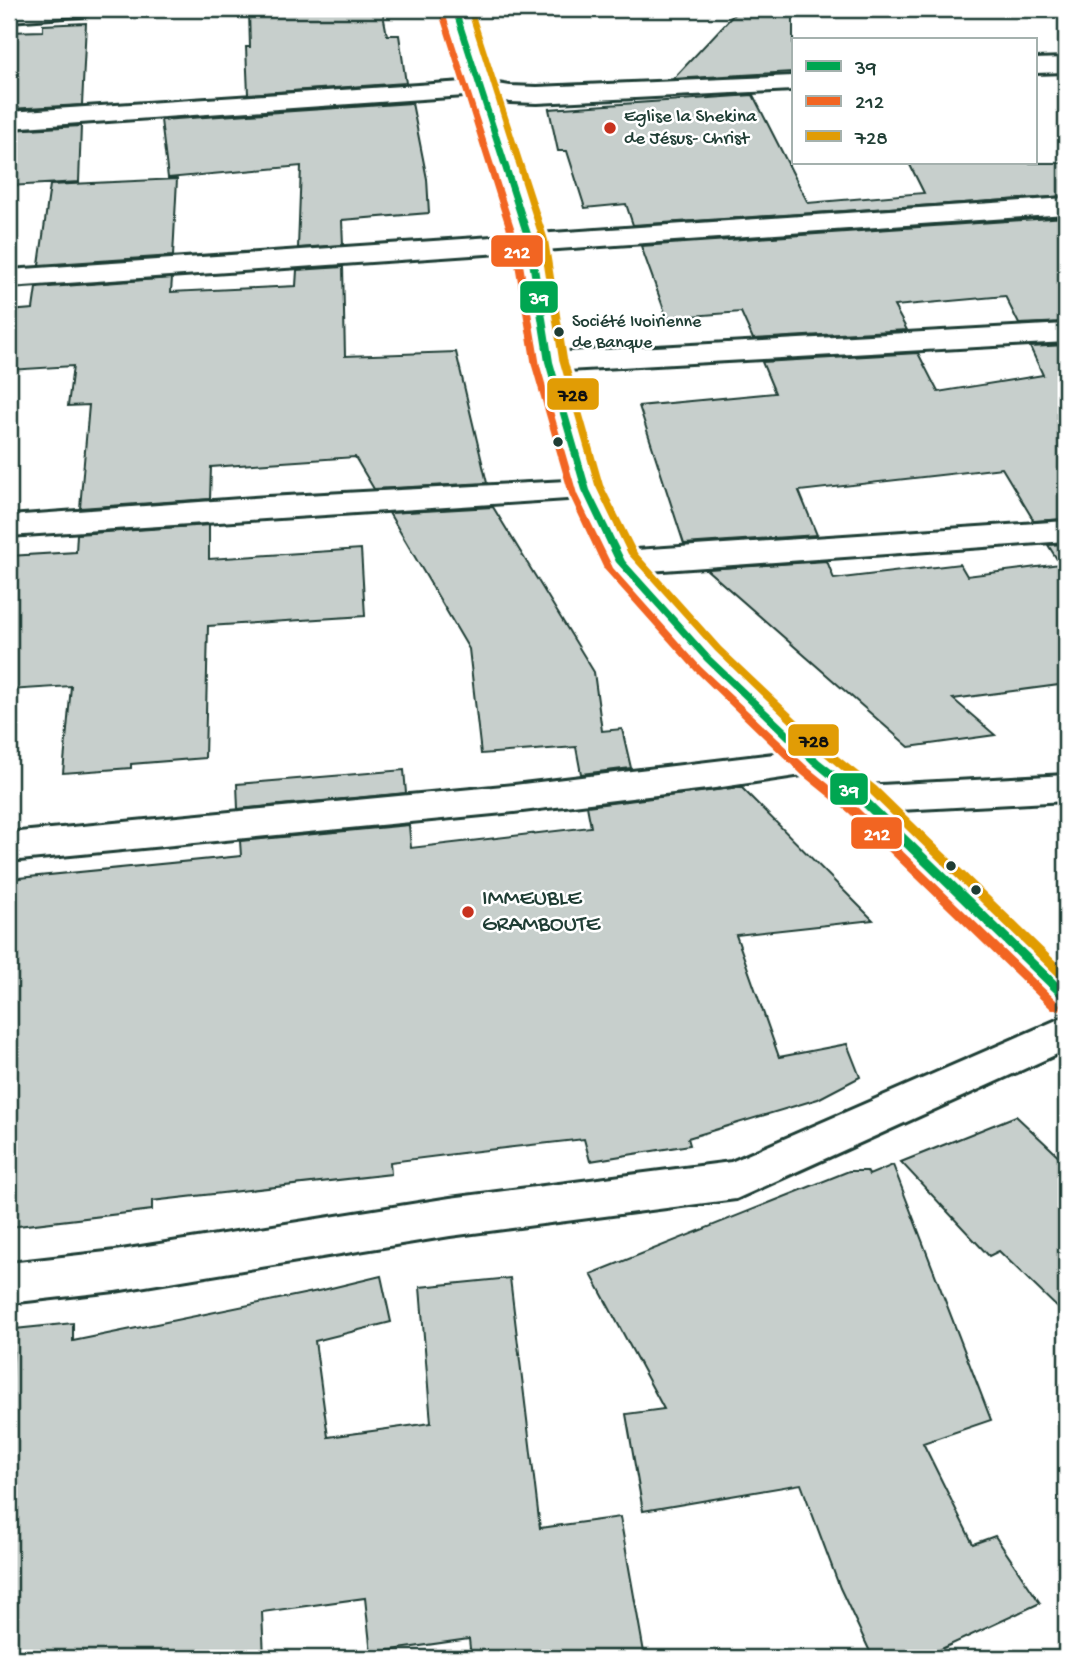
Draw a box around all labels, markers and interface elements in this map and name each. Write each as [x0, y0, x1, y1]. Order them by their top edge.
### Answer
legend [792, 38, 1036, 164]
text: 39 [854, 58, 877, 83]
text: 212 [855, 92, 884, 117]
place label: Eglise la Shekina de Jésus- Christ [624, 106, 758, 151]
marker: Eglise la Shekina de Jésus- Christ [602, 120, 618, 136]
text: 728 [854, 128, 888, 153]
line badge: 212 [490, 234, 544, 268]
text: 212 [504, 243, 531, 266]
line badge: 39 [519, 280, 559, 314]
text: 39 [528, 289, 549, 312]
place label: Société Ivoirienne de Banque [572, 312, 702, 354]
marker: Société Ivoirienne de Banque [552, 325, 566, 339]
line badge: 728 [546, 377, 600, 411]
text: 728 [557, 386, 588, 409]
unlabelled marker [551, 435, 565, 449]
line badge: 728 [787, 723, 840, 757]
text: 728 [798, 732, 829, 755]
line badge: 39 [829, 772, 869, 806]
text: 39 [838, 781, 859, 804]
line badge: 212 [850, 816, 903, 850]
text: 212 [864, 825, 891, 848]
unlabelled marker [944, 859, 958, 873]
unlabelled marker [969, 883, 983, 897]
place label: IMMEUBLE GRAMBOUTE [482, 886, 602, 939]
marker: IMMEUBLE GRAMBOUTE [460, 904, 476, 920]

